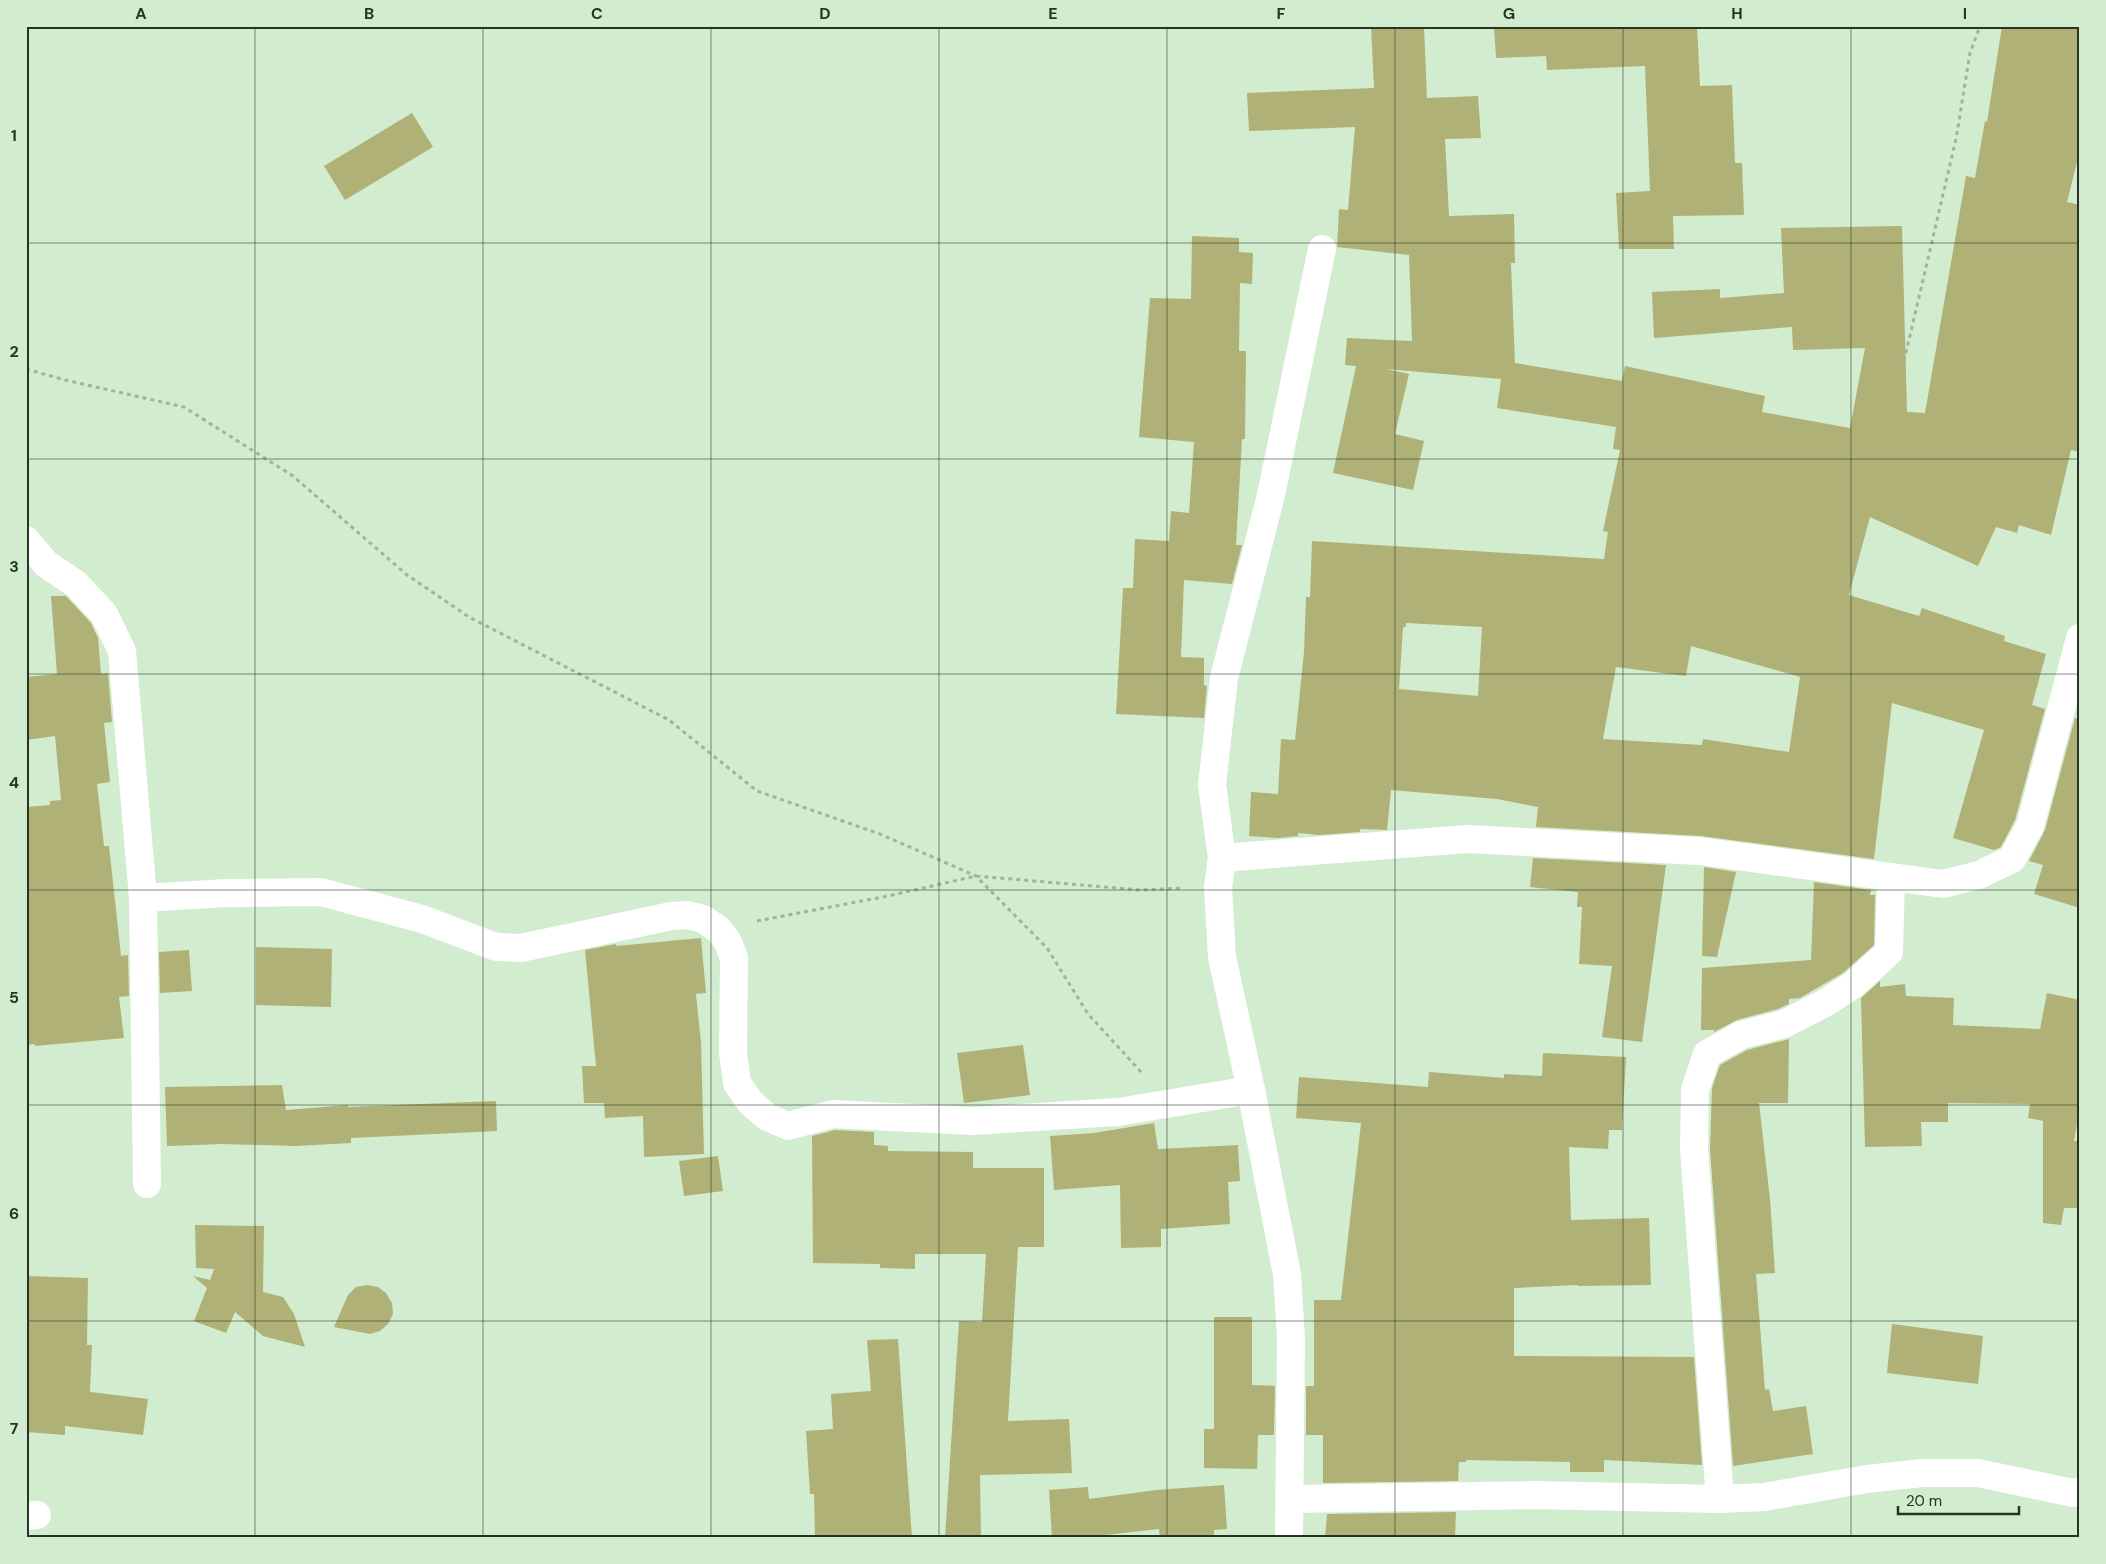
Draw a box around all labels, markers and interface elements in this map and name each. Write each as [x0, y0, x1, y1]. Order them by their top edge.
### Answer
text: A [135, 3, 147, 24]
text: B [364, 3, 374, 24]
text: C [591, 3, 603, 24]
text: D [819, 3, 831, 24]
text: E [1048, 3, 1058, 24]
text: F [1277, 3, 1286, 24]
text: G [1503, 3, 1515, 24]
text: H [1731, 3, 1743, 24]
text: I [1963, 3, 1967, 24]
text: 1 [11, 125, 17, 146]
text: 2 [9, 341, 19, 362]
text: 3 [9, 556, 19, 577]
text: 4 [9, 772, 19, 793]
text: 5 [9, 987, 19, 1008]
text: 6 [9, 1203, 19, 1224]
text: 7 [10, 1418, 19, 1439]
scale bar [1898, 1484, 2020, 1516]
text: 20 m [1906, 1491, 1942, 1511]

